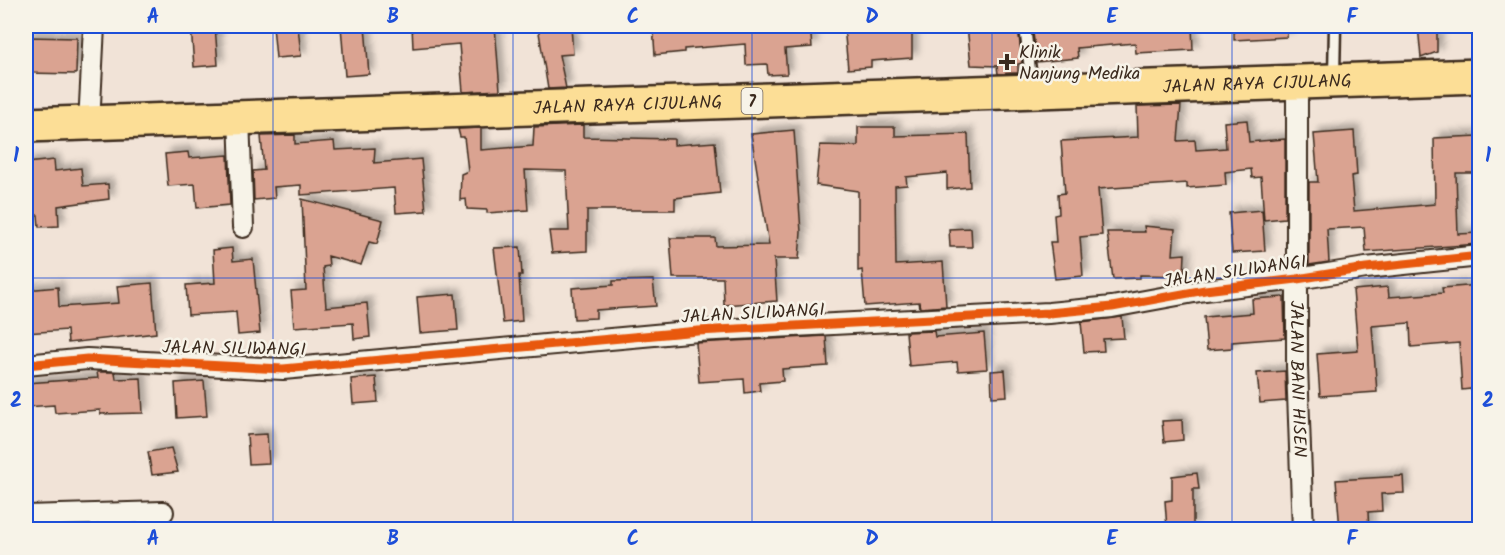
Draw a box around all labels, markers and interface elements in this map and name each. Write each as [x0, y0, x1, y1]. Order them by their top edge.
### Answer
text: A [147, 2, 159, 34]
text: B [387, 2, 399, 34]
text: C [627, 2, 639, 34]
text: D [865, 2, 879, 34]
text: E [1106, 2, 1118, 34]
text: F [1347, 2, 1359, 34]
place label: Klinik Nanjung Medika [1019, 39, 1140, 89]
marker: Klinik Nanjung Medika [1000, 55, 1014, 69]
street label: JALAN RAYA CIJULANG [1162, 67, 1352, 103]
road number: 7 [742, 88, 762, 114]
street label: JALAN RAYA CIJULANG [533, 89, 723, 124]
text: 1 [13, 141, 19, 173]
text: 1 [1485, 141, 1491, 173]
street label: JALAN SILIWANGI [1162, 248, 1308, 297]
street label: JALAN SILIWANGI [680, 296, 826, 333]
street label: JALAN BANI HISEN [1281, 301, 1313, 458]
street label: JALAN SILIWANGI [162, 334, 306, 365]
text: 2 [10, 386, 22, 418]
text: 2 [1482, 386, 1494, 418]
text: A [147, 524, 159, 555]
text: B [387, 524, 399, 555]
text: C [627, 524, 639, 555]
text: D [865, 524, 879, 555]
text: E [1106, 524, 1118, 555]
text: F [1347, 524, 1359, 555]

